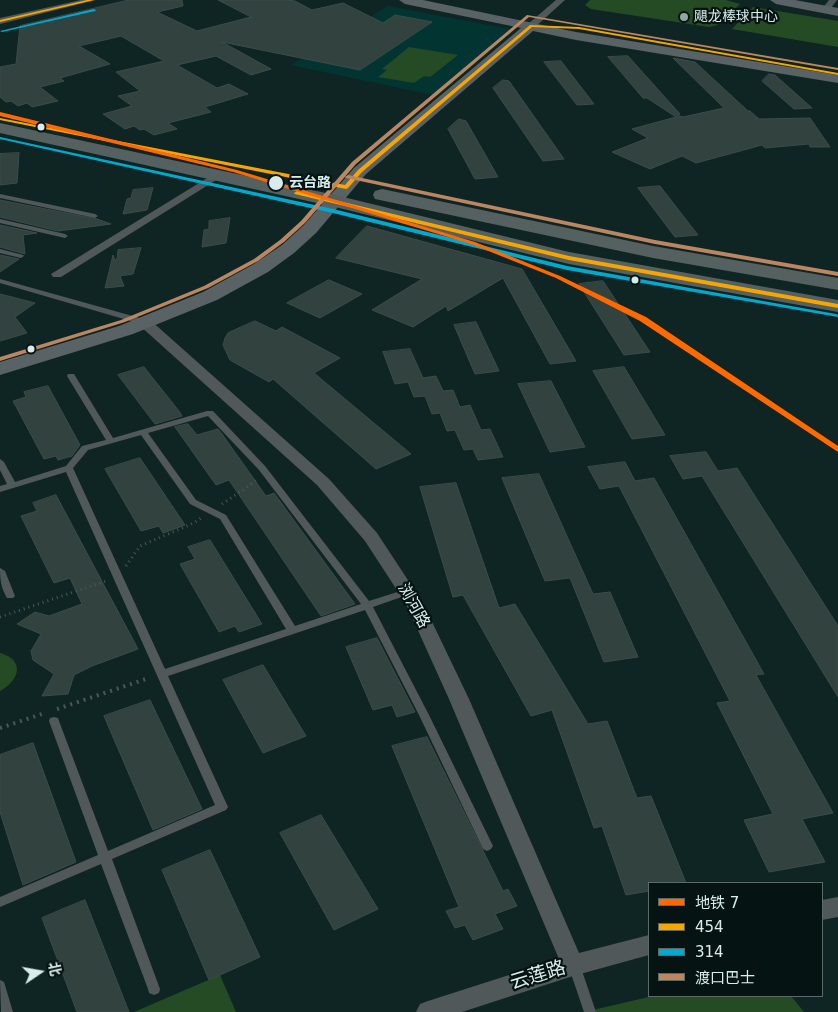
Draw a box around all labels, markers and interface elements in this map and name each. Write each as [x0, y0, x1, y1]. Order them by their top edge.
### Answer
place label: 飓龙棒球中心 [694, 9, 778, 25]
marker: 飓龙棒球中心 [678, 11, 690, 23]
unlabelled marker [36, 122, 46, 132]
marker: 云台路 [267, 174, 285, 192]
place label: 云台路 [289, 175, 331, 191]
unlabelled marker [630, 275, 640, 285]
unlabelled marker [26, 344, 36, 354]
street label: 浏河路 [393, 580, 433, 632]
legend [648, 882, 823, 997]
text: 地铁 7 [695, 894, 739, 912]
text: 454 [695, 918, 724, 936]
text: 314 [695, 943, 724, 961]
north arrow [15, 947, 65, 997]
street label: 云莲路 [507, 957, 569, 995]
text: 北 [45, 960, 64, 977]
text: 渡口巴士 [695, 969, 755, 987]

